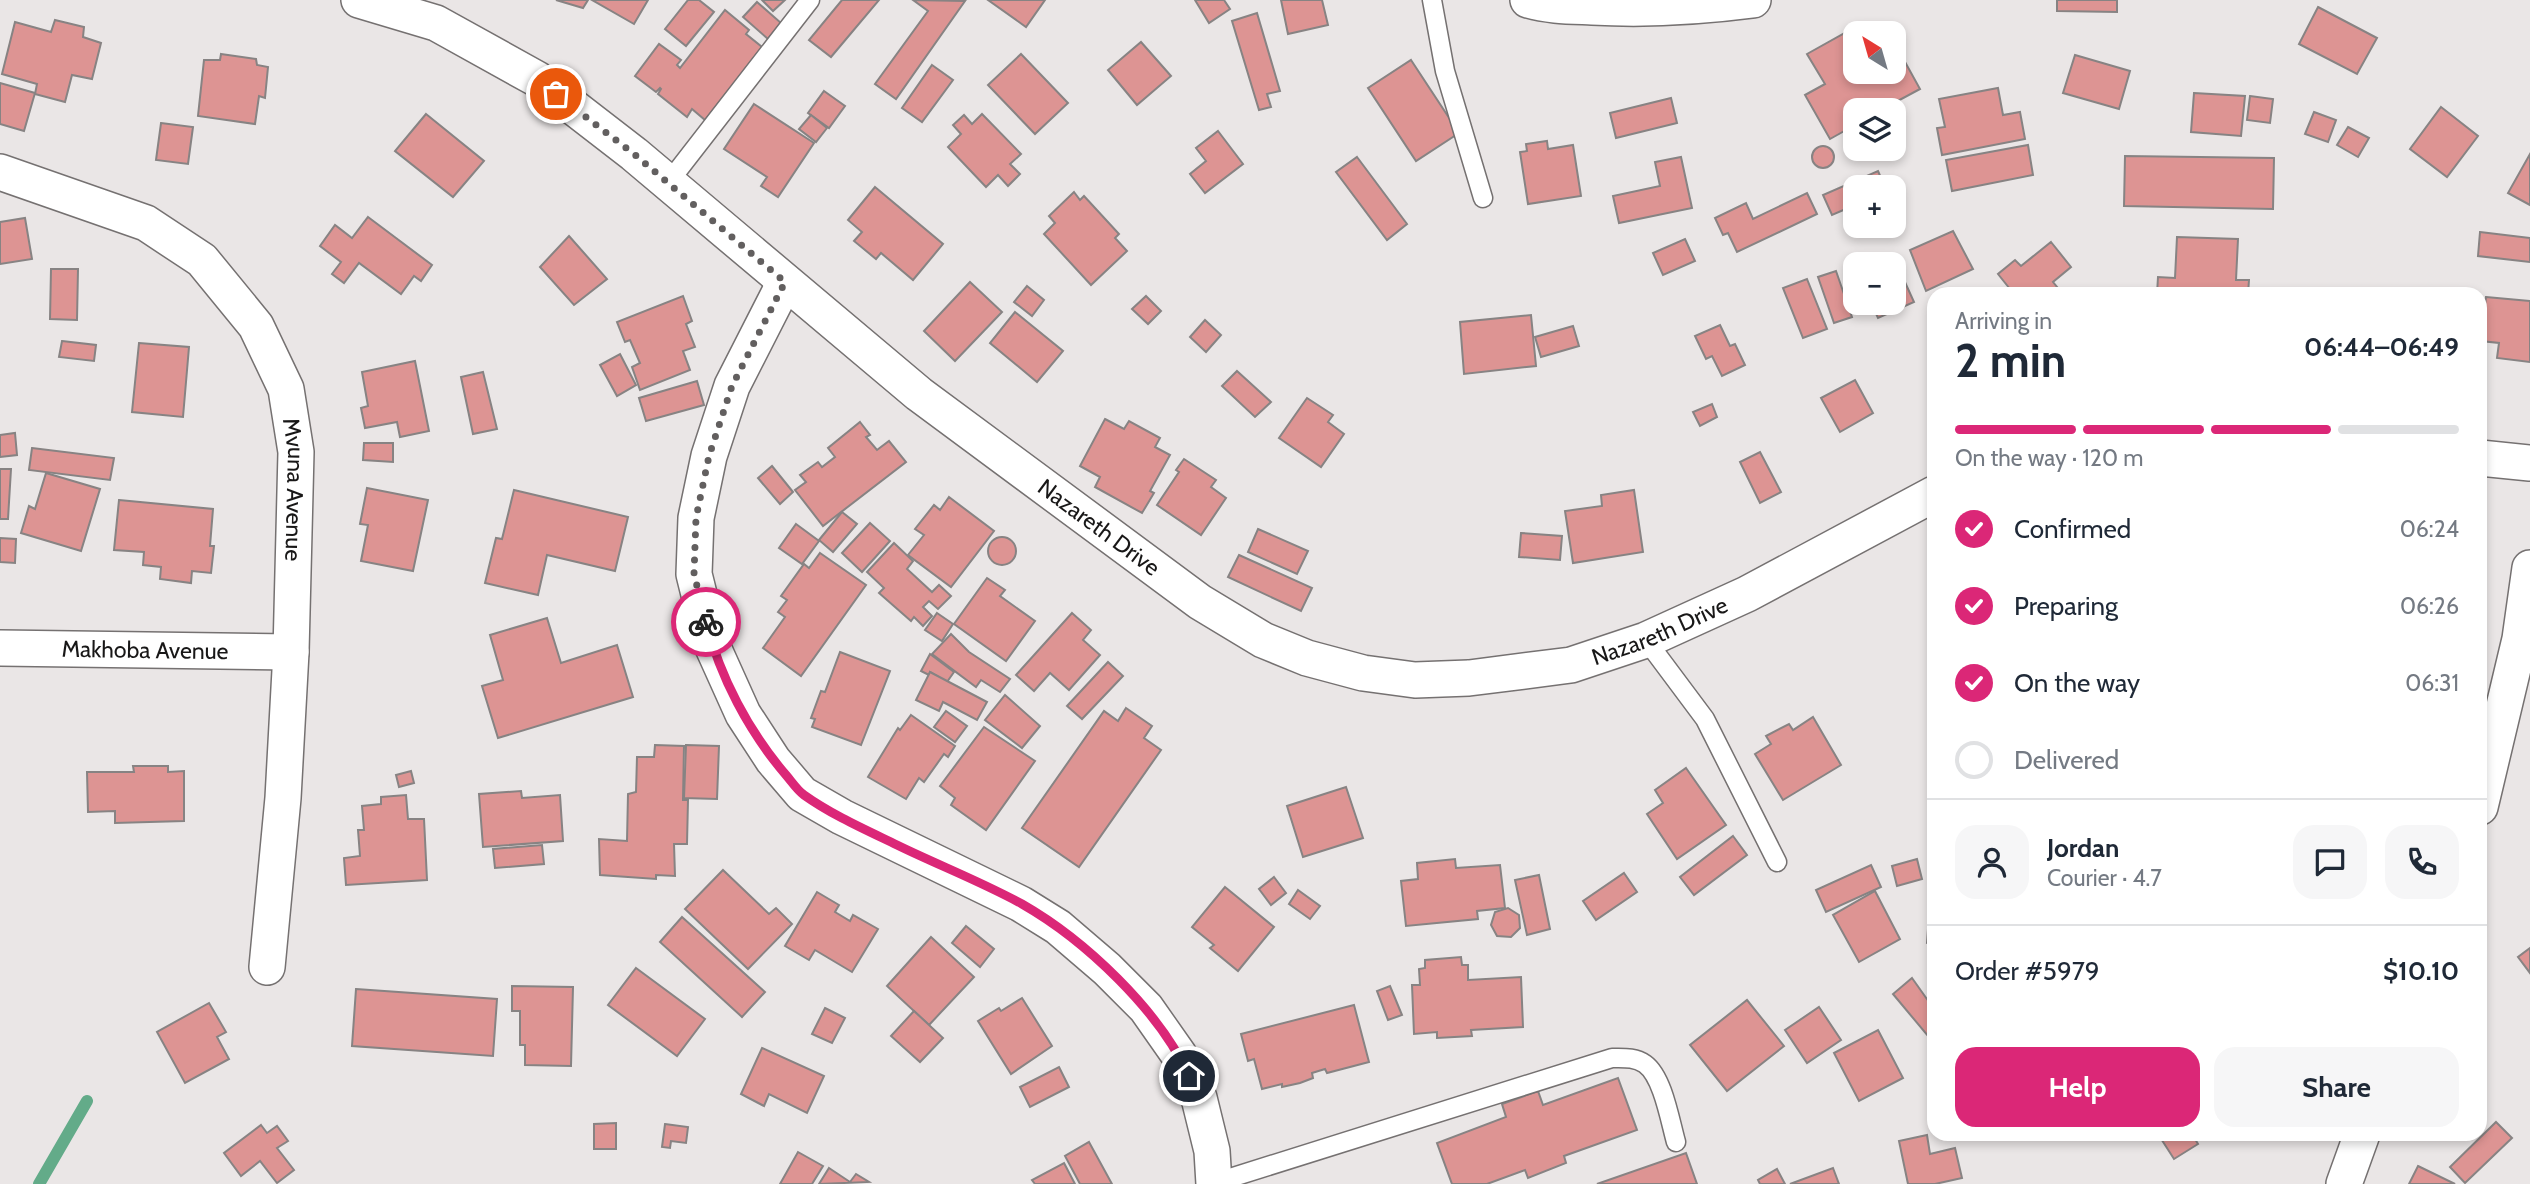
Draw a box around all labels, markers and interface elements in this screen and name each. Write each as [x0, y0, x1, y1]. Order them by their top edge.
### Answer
north arrow [1843, 21, 1906, 84]
map controls [1843, 21, 1906, 315]
pin [526, 64, 586, 124]
icon: bag [537, 75, 575, 113]
button: layers [1843, 98, 1906, 161]
button: + [1843, 175, 1906, 238]
button: − [1843, 252, 1906, 315]
text: Arriving in [1955, 307, 2052, 335]
text: 06:44–06:49 [2304, 331, 2459, 363]
text: 2 min [1955, 333, 2066, 389]
street label: Mvuna Avenue [277, 416, 310, 562]
text: On the way · 120 m [1955, 444, 2143, 472]
street label: Nazareth Drive [1033, 473, 1166, 582]
icon: check [1955, 510, 1993, 548]
text: Confirmed [2014, 513, 2131, 545]
text: 06:24 [2400, 515, 2459, 543]
courier [671, 587, 741, 657]
icon: check [1955, 587, 1993, 625]
text: Preparing [2014, 590, 2118, 622]
street label: Nazareth Drive [1588, 591, 1732, 671]
text: 06:26 [2400, 592, 2459, 620]
icon: bike [687, 603, 725, 641]
street label: Makhoba Avenue [61, 635, 229, 665]
icon: check [1955, 664, 1993, 702]
text: On the way [2014, 667, 2140, 699]
text: 06:31 [2405, 669, 2459, 697]
text: Delivered [2014, 744, 2119, 776]
button: person [1955, 825, 2029, 899]
button: chat [2293, 825, 2367, 899]
button: phone [2385, 825, 2459, 899]
text: Jordan [2047, 832, 2119, 864]
text: Courier · 4.7 [2047, 864, 2162, 892]
text: Order #5979 [1955, 955, 2100, 987]
text: $10.10 [2383, 955, 2459, 987]
pin [1159, 1046, 1219, 1106]
button: Help [1955, 1047, 2200, 1127]
button: Share [2214, 1047, 2459, 1127]
icon: home [1170, 1057, 1208, 1095]

